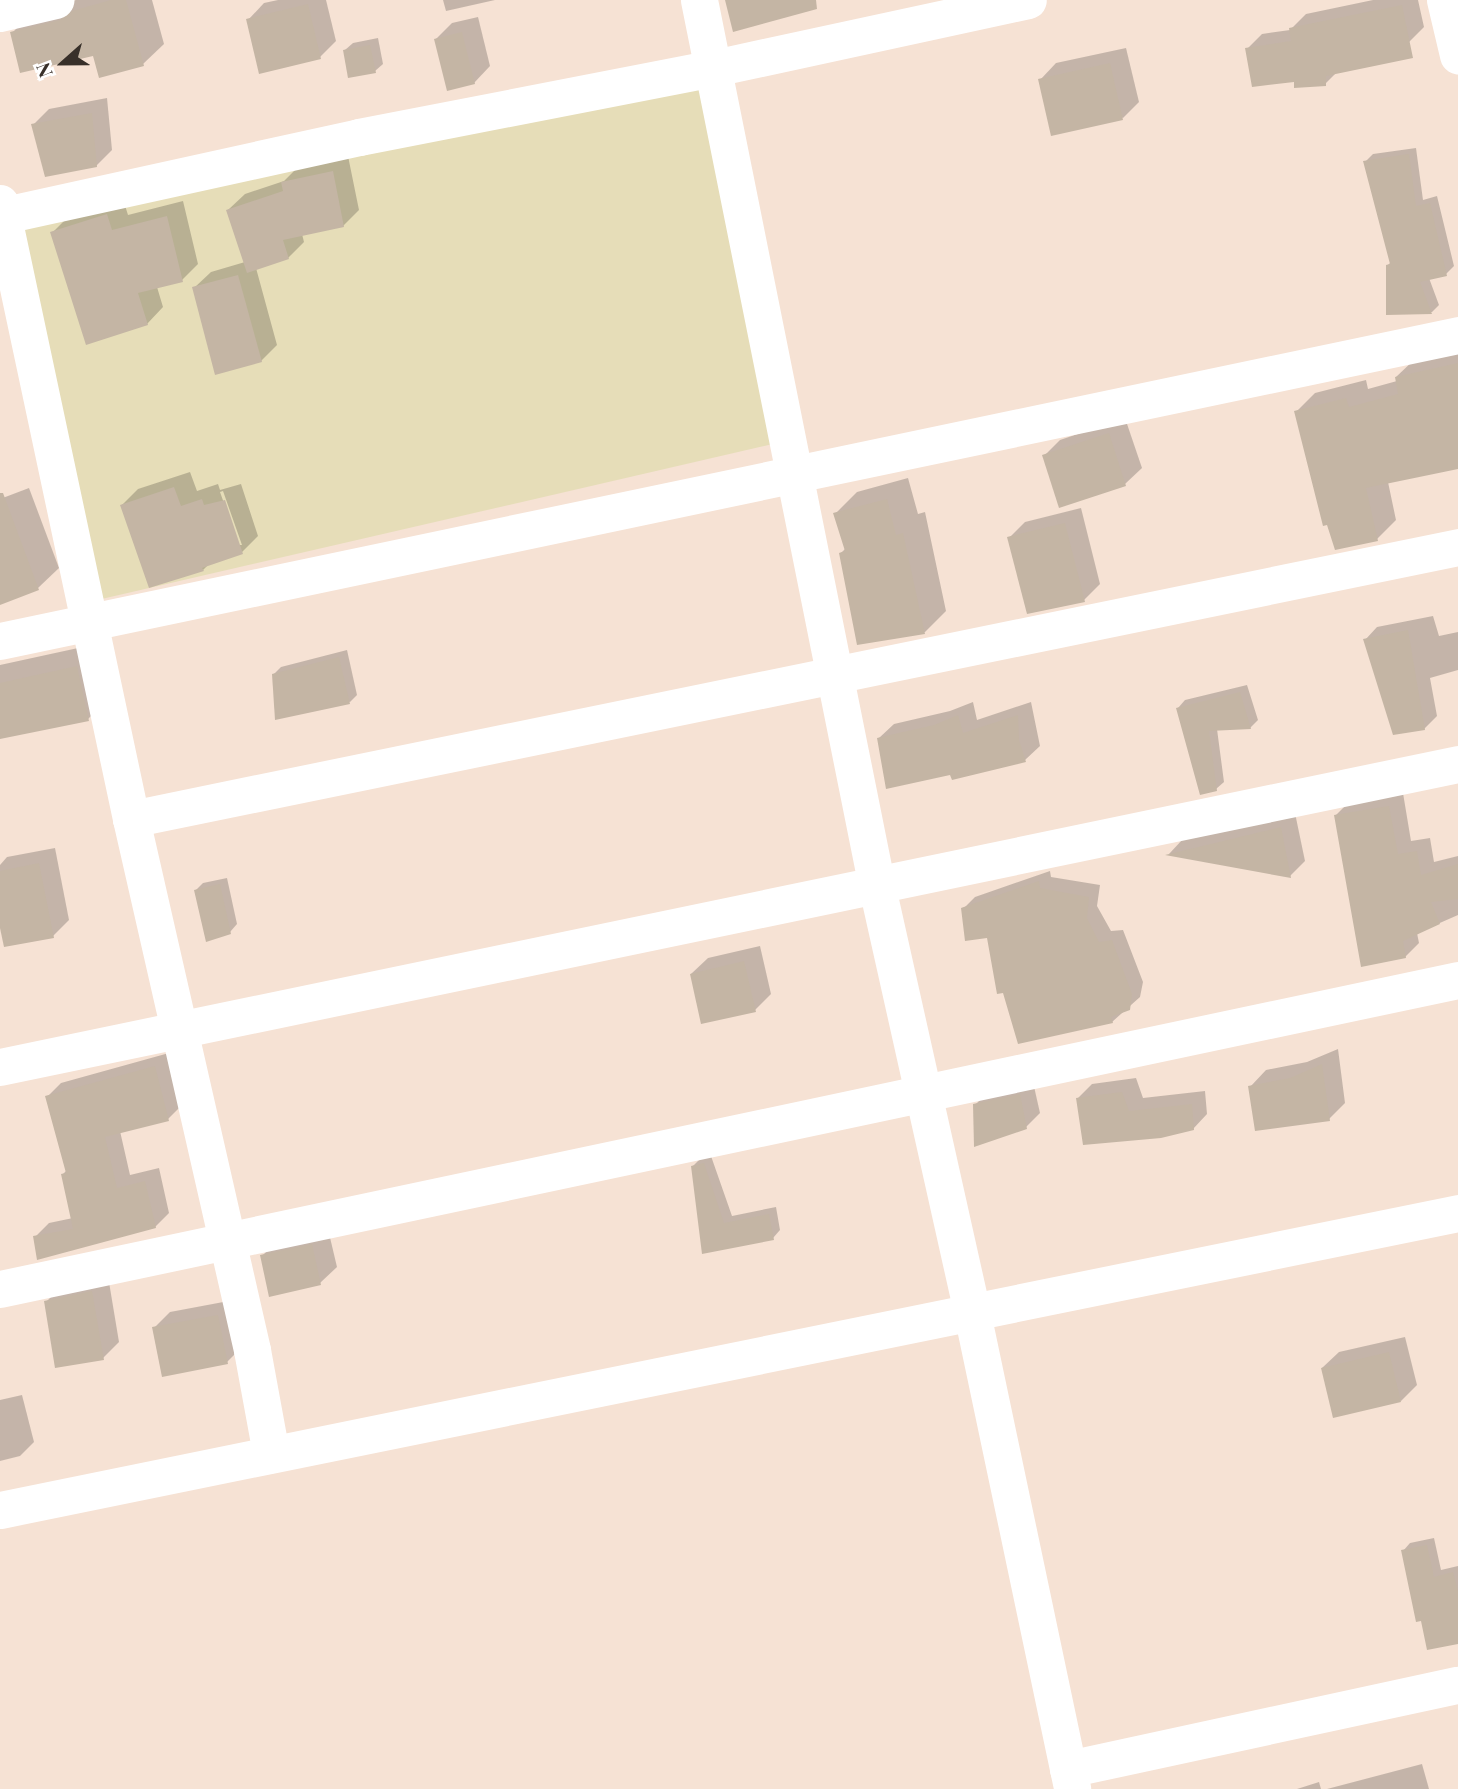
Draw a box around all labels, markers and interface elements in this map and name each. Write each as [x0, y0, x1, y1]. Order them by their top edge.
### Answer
north arrow [28, 28, 98, 98]
text: N [29, 59, 58, 82]

